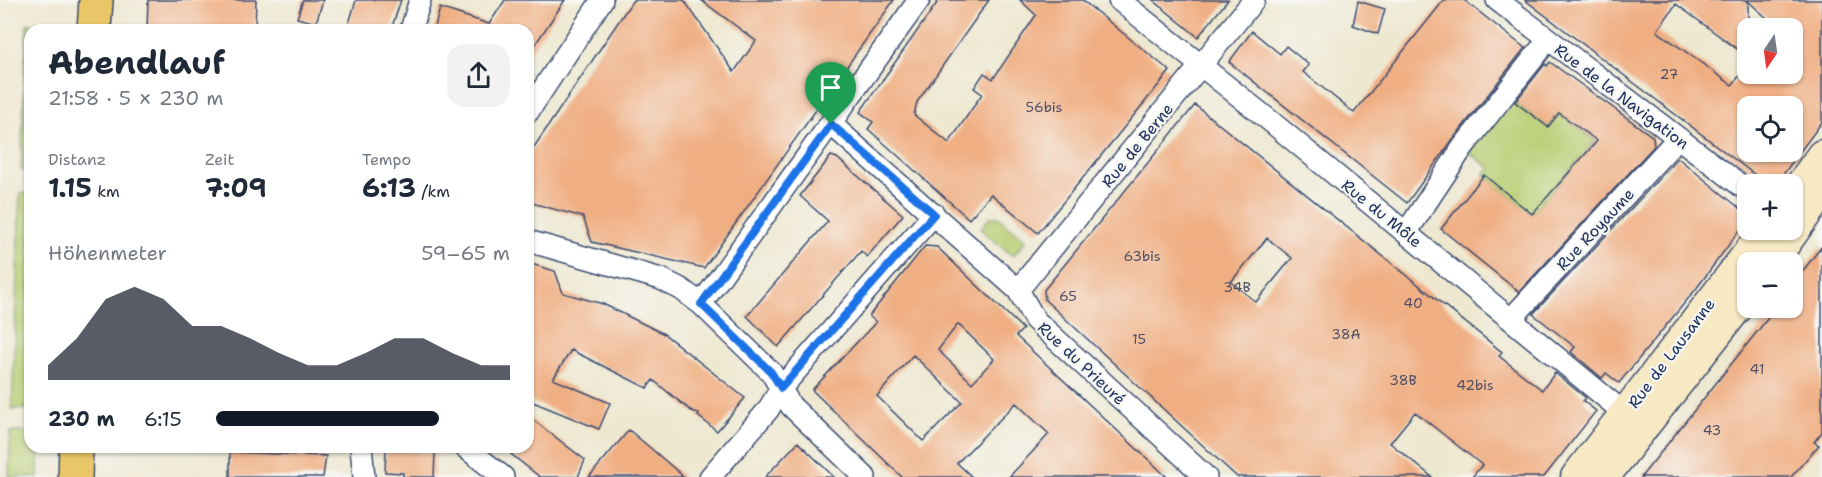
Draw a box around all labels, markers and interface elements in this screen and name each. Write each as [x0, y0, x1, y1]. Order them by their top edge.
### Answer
north arrow [1737, 18, 1803, 84]
map controls [1737, 18, 1803, 318]
street label: Rue de la Navigation [1550, 39, 1693, 154]
text: Abendlauf [48, 40, 225, 85]
button: share [447, 44, 510, 107]
pin [805, 62, 856, 124]
house number: 27 [1660, 65, 1678, 83]
icon: arrive [814, 71, 847, 104]
text: 21:58 · 5 × 230 m [48, 85, 223, 111]
button: locate [1737, 96, 1803, 162]
house number: 56bis [1026, 98, 1062, 116]
street label: Rue de Berne [1097, 99, 1178, 192]
text: Distanz [48, 149, 106, 170]
text: Zeit [205, 149, 234, 170]
text: Tempo [362, 149, 411, 170]
text: 1.15 [48, 170, 92, 205]
text: 7:09 [205, 170, 267, 205]
text: 6:13 [362, 170, 416, 205]
button: + [1737, 174, 1803, 240]
street label: Rue du Môle [1337, 175, 1426, 252]
text: km [92, 181, 120, 202]
text: /km [416, 181, 450, 202]
street label: Rue Royaume [1552, 184, 1639, 275]
text: Höhenmeter [48, 240, 167, 266]
text: 59–65 m [421, 240, 510, 266]
house number: 63bis [1123, 247, 1161, 265]
button: − [1737, 252, 1803, 318]
house number: 34B [1223, 278, 1251, 296]
house number: 65 [1059, 287, 1077, 305]
house number: 40 [1403, 294, 1423, 312]
street label: Rue de Lausanne [1623, 294, 1720, 412]
street label: Rue du Prieuré [1033, 317, 1130, 410]
house number: 38A [1331, 325, 1361, 343]
house number: 15 [1132, 330, 1146, 348]
house number: 41 [1750, 360, 1764, 378]
house number: 38B [1389, 371, 1417, 389]
house number: 42bis [1456, 376, 1494, 394]
text: 230 m [48, 406, 115, 432]
text: 6:15 [144, 406, 182, 432]
house number: 43 [1703, 421, 1721, 439]

